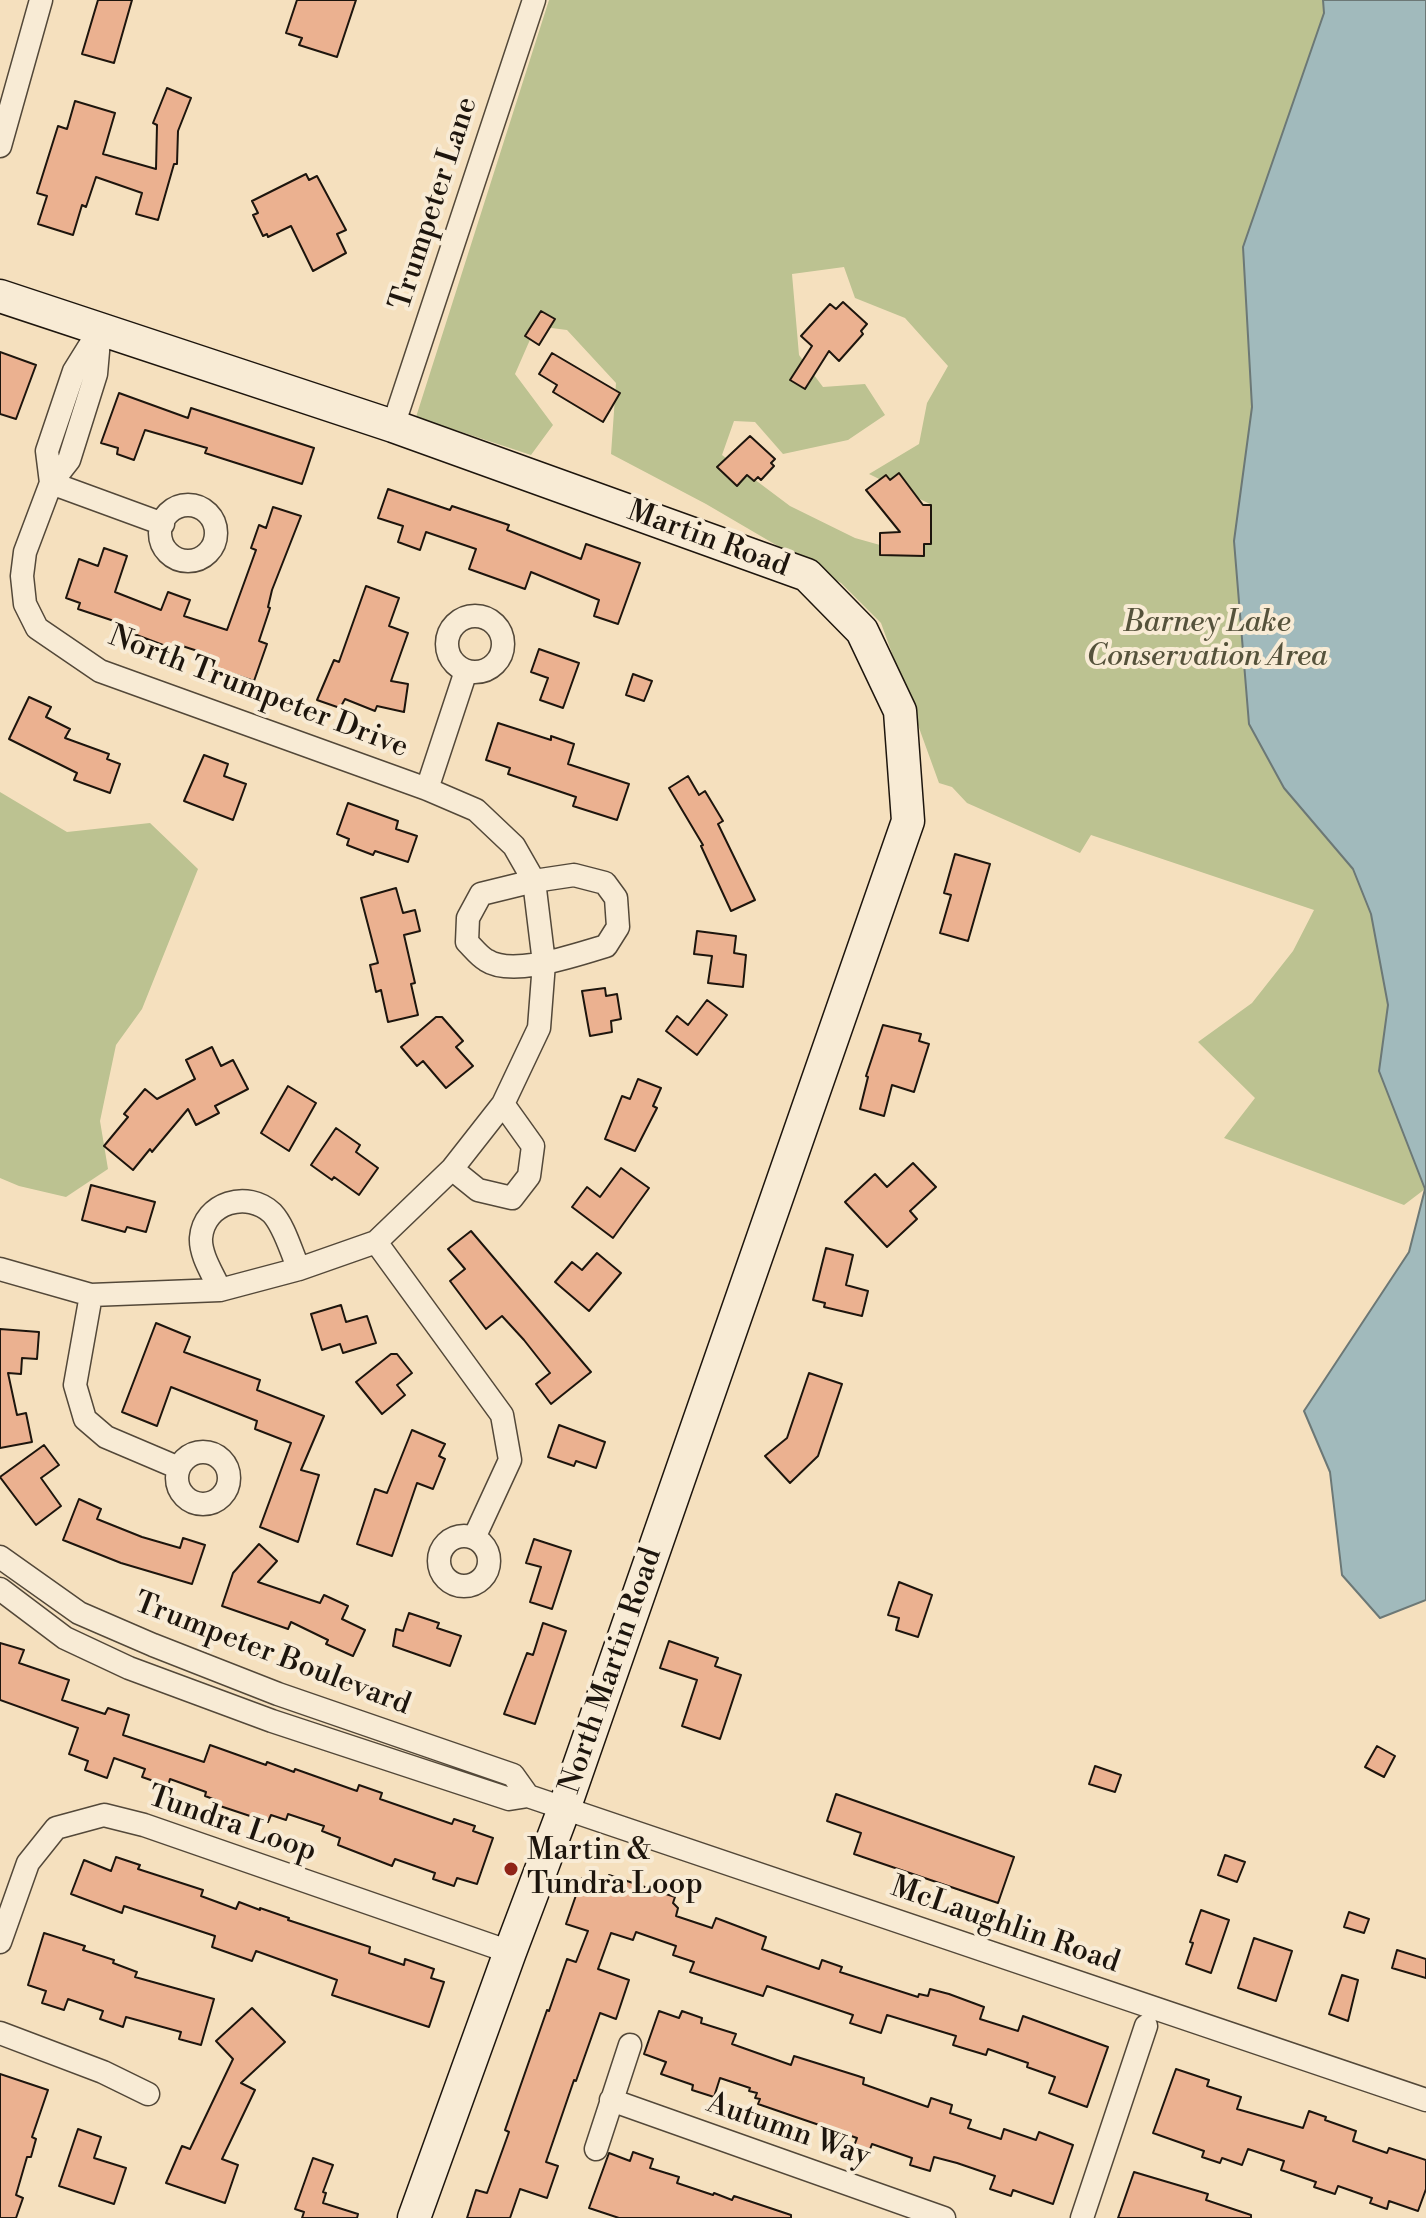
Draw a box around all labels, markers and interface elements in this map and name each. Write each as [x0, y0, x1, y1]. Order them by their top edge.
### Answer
street label: Trumpeter Lane [384, 93, 486, 315]
street label: Martin Road [622, 494, 794, 586]
park label: Barney Lake Conservation Area [1087, 606, 1327, 676]
street label: North Trumpeter Drive [103, 619, 413, 767]
street label: North Martin Road [553, 1543, 671, 1799]
street label: Trumpeter Boulevard [129, 1586, 415, 1724]
street label: Tundra Loop [143, 1779, 321, 1871]
place label: Martin & Tundra Loop [527, 1834, 703, 1904]
marker: Martin & Tundra Loop [502, 1860, 520, 1878]
street label: McLaughlin Road [886, 1870, 1124, 1982]
street label: Autumn Way [702, 2086, 874, 2176]

